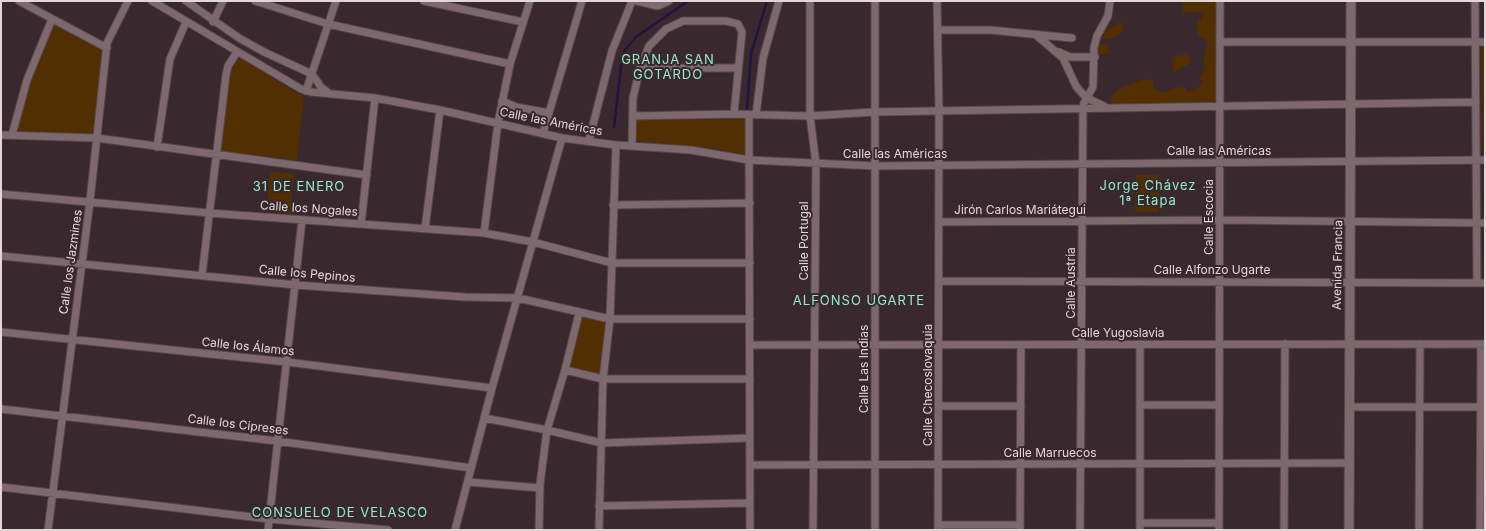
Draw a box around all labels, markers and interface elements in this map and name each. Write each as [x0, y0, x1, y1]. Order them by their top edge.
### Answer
district label: GRANJA SAN GOTARDO [621, 52, 715, 83]
street label: Calle las Américas [498, 105, 604, 139]
street label: Calle las Américas [1167, 144, 1271, 158]
street label: Calle las Américas [843, 147, 947, 161]
district label: Jorge Chávez 1ª Etapa [1099, 178, 1197, 209]
district label: 31 DE ENERO [253, 179, 345, 195]
street label: Calle Escocia [1202, 179, 1216, 255]
street label: Calle los Nogales [260, 198, 358, 220]
street label: Calle Portugal [797, 201, 811, 281]
street label: Jirón Carlos Mariátegui [954, 203, 1086, 217]
street label: Calle los Jazmines [57, 209, 85, 315]
street label: Avenida Francia [1330, 220, 1346, 310]
street label: Calle Austria [1064, 247, 1078, 319]
street label: Calle los Pepinos [258, 263, 356, 285]
street label: Calle Alfonzo Ugarte [1154, 263, 1270, 277]
district label: ALFONSO UGARTE [793, 293, 925, 309]
street label: Calle Checoslovaquia [921, 324, 935, 446]
street label: Calle Las Indias [857, 325, 871, 413]
street label: Calle Yugoslavia [1071, 326, 1165, 340]
street label: Calle los Álamos [201, 335, 295, 359]
street label: Calle los Cipreses [187, 412, 289, 438]
street label: Calle Marruecos [1004, 446, 1096, 460]
district label: CONSUELO DE VELASCO [252, 505, 428, 521]

